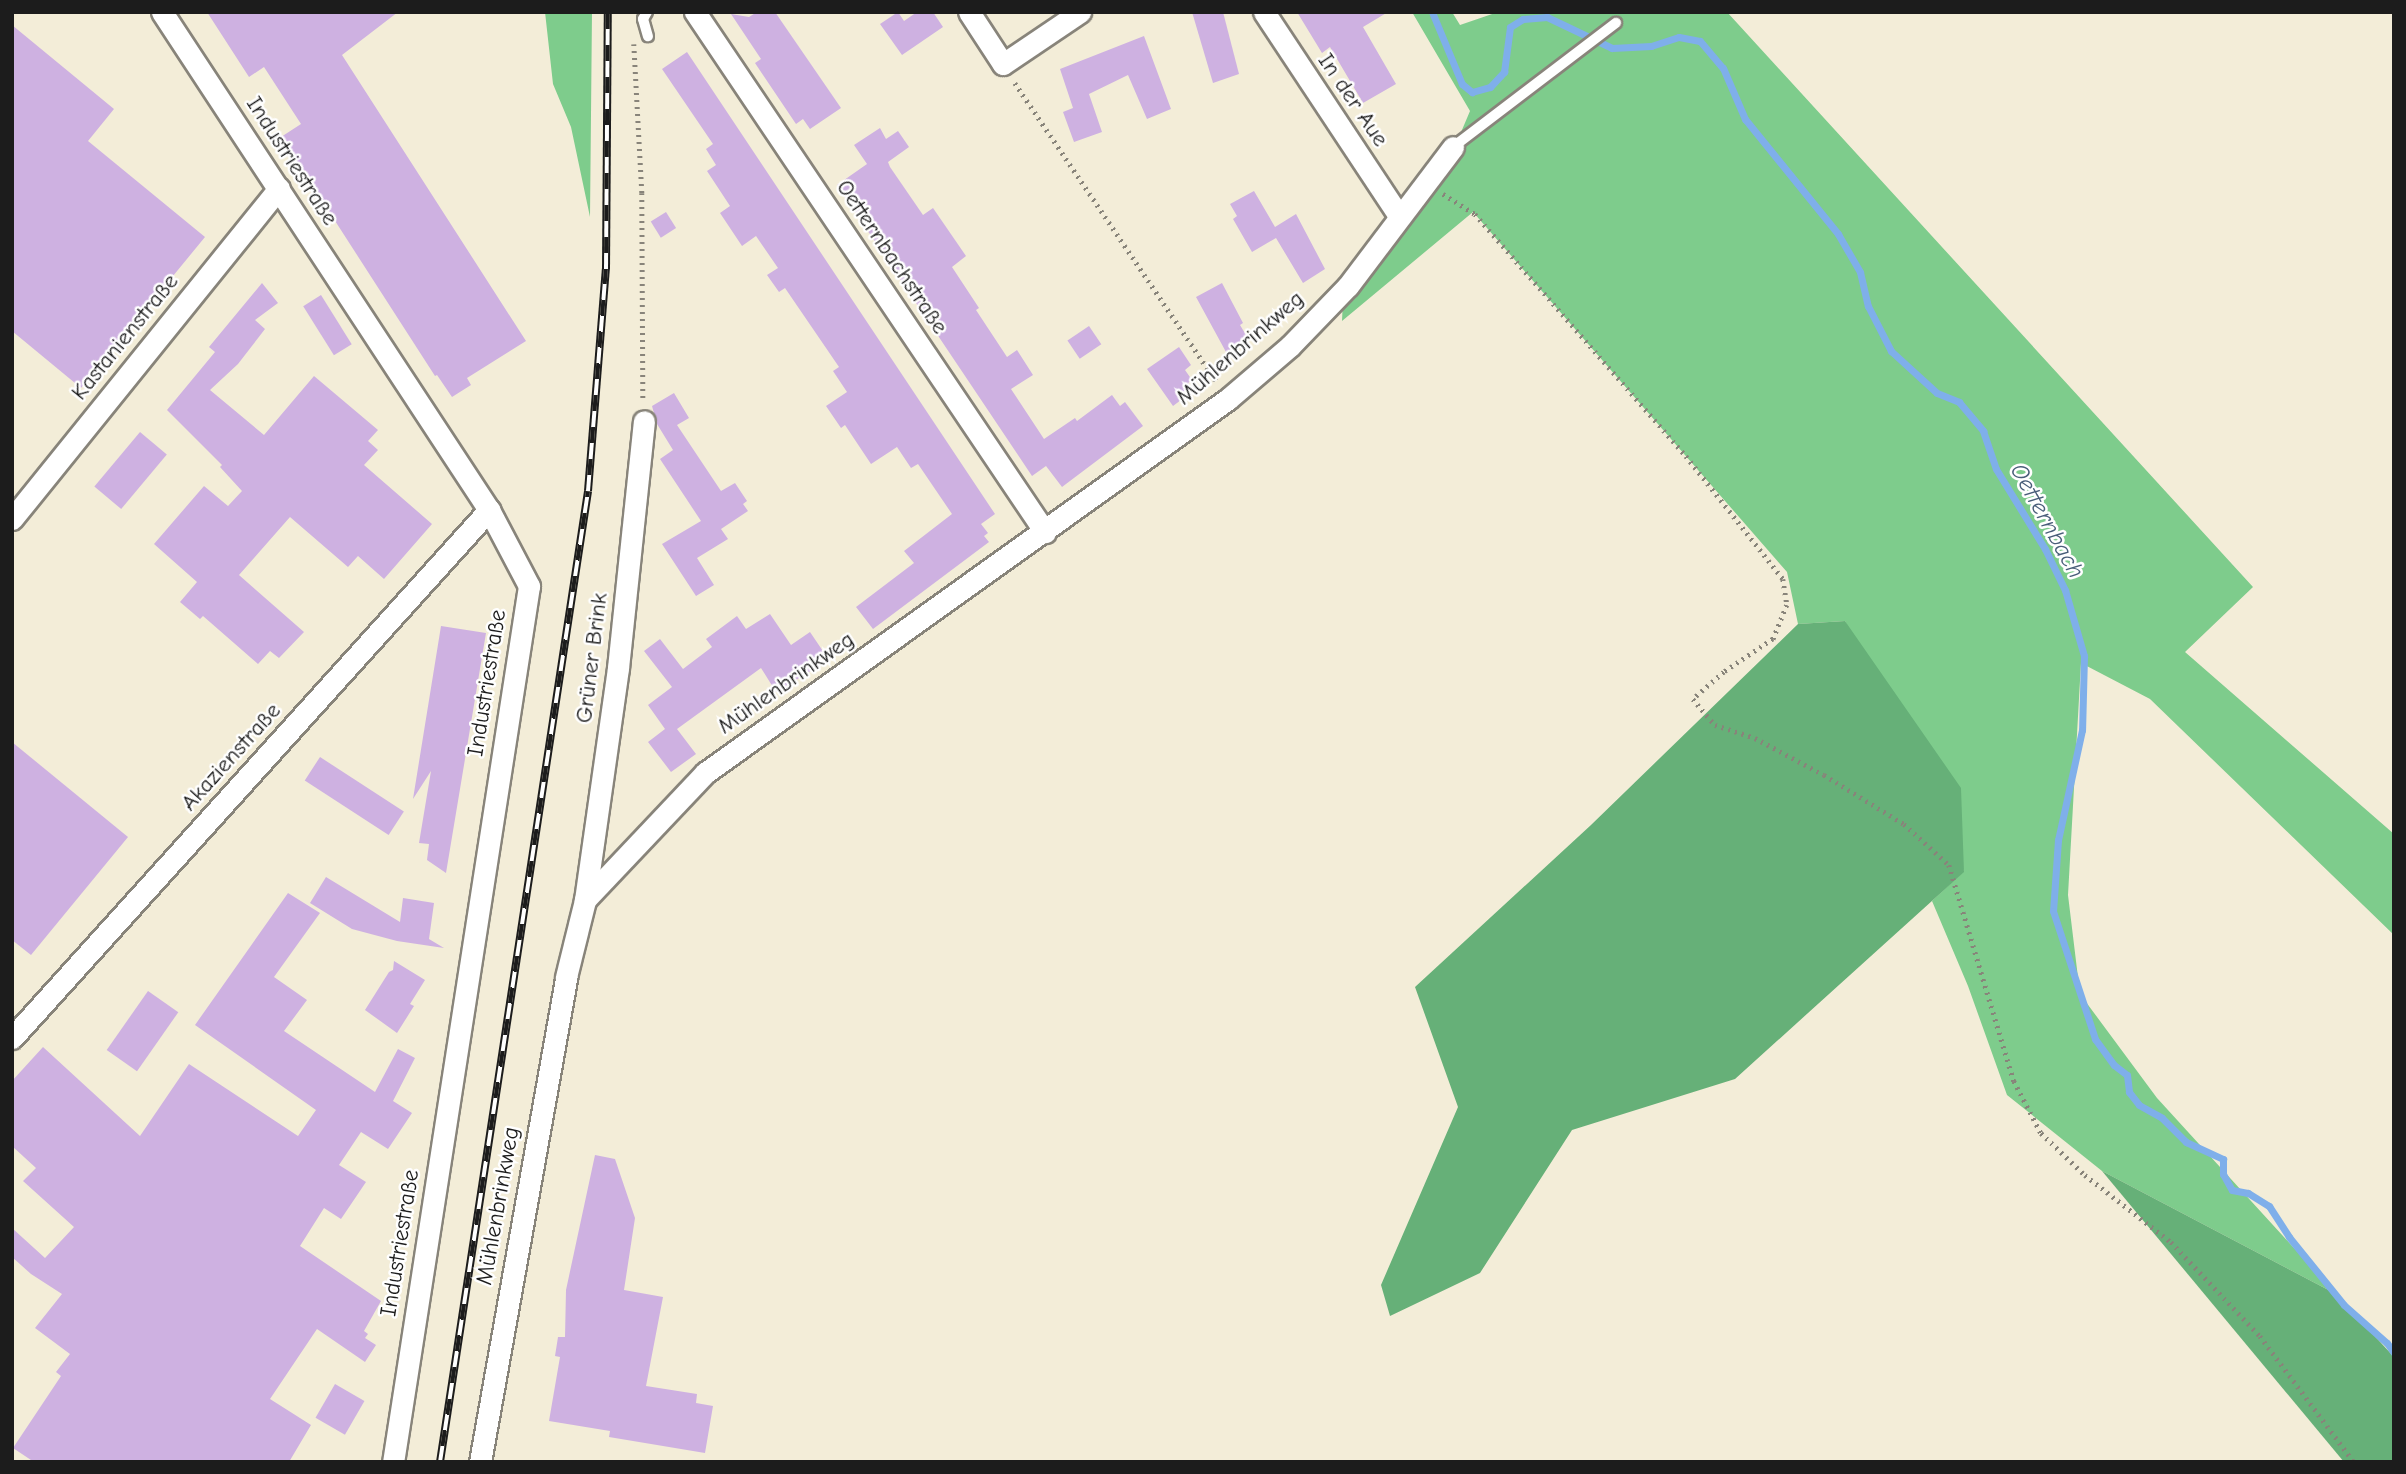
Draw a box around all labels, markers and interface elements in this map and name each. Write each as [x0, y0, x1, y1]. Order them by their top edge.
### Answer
street label: In der Aue [1312, 48, 1394, 152]
street label: Industriestraße [240, 91, 344, 231]
street label: Oetternbachstraße [830, 175, 954, 339]
street label: Kastanienstraße [66, 268, 184, 406]
street label: Mühlenbrinkweg [1170, 285, 1310, 411]
water label: Oetternbach [2004, 459, 2090, 583]
street label: Grüner Brink [570, 591, 614, 725]
street label: Industriestraße [462, 608, 512, 758]
street label: Mühlenbrinkweg [712, 626, 860, 740]
street label: Akazienstraße [175, 697, 287, 817]
street label: Mühlenbrinkweg [471, 1125, 525, 1287]
street label: Industriestraße [375, 1168, 425, 1318]

